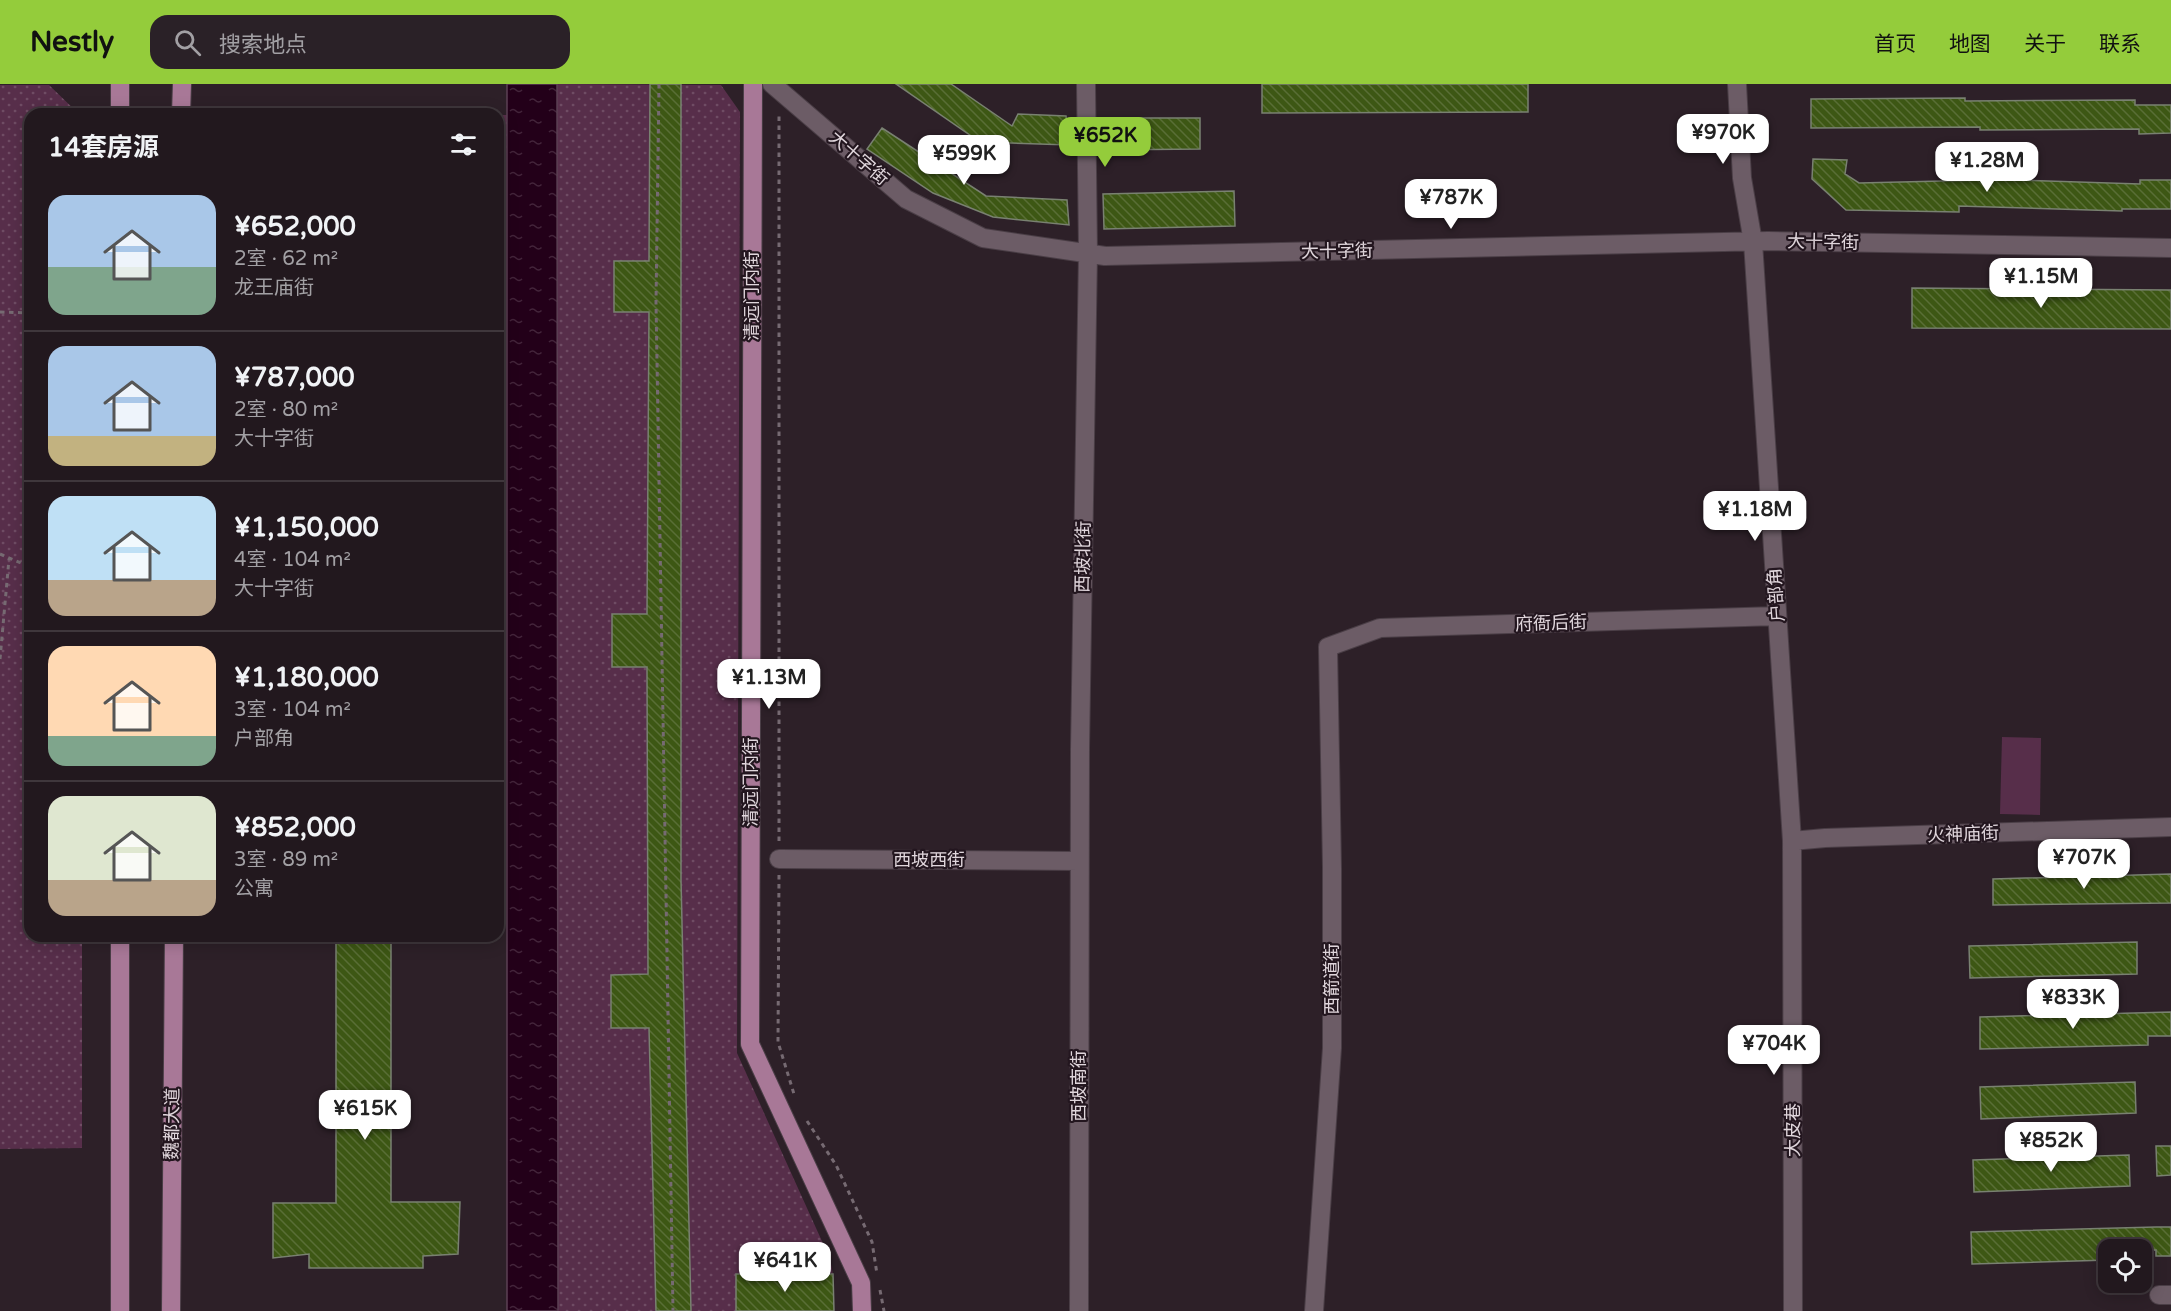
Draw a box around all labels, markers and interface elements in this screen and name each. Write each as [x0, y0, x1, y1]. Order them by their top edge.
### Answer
search box [150, 15, 570, 69]
text: Nestly [30, 25, 114, 59]
icon: search [171, 26, 204, 59]
text: 搜索地点 [219, 32, 307, 58]
text: 首页 [1874, 32, 1916, 57]
text: 地图 [1949, 32, 1991, 57]
text: 关于 [2024, 32, 2066, 57]
text: 联系 [2099, 32, 2141, 57]
pin: ¥970K [1681, 114, 1765, 165]
pin: ¥652K [1063, 117, 1147, 168]
text: ¥970K [1691, 121, 1755, 145]
text: ¥652K [1073, 124, 1137, 148]
street label: 大十字街 [825, 126, 893, 190]
icon: filters [447, 128, 480, 161]
text: 14套房源 [48, 132, 159, 163]
pin: ¥599K [922, 135, 1006, 186]
text: ¥599K [932, 142, 996, 166]
pin: ¥1.28M [1938, 142, 2036, 193]
text: ¥1.28M [1949, 149, 2025, 173]
pin: ¥787K [1409, 179, 1493, 230]
text: ¥787K [1419, 186, 1483, 210]
text: ¥652,000 [234, 211, 356, 242]
icon: home [96, 219, 168, 291]
street label: 大十字街 [1787, 230, 1859, 254]
street label: 大十字街 [1301, 239, 1373, 263]
text: 2室 · 62 m² [234, 247, 338, 271]
street label: 清远门内街 [741, 251, 763, 341]
pin: ¥1.15M [1992, 258, 2090, 309]
text: ¥1.15M [2003, 265, 2079, 289]
text: 龙王庙街 [234, 276, 314, 300]
text: ¥787,000 [234, 362, 355, 393]
icon: home [96, 370, 168, 442]
text: 2室 · 80 m² [234, 398, 338, 422]
text: 大十字街 [234, 427, 314, 451]
pin: ¥1.18M [1706, 491, 1804, 542]
text: ¥1.18M [1717, 498, 1793, 522]
text: ¥1,150,000 [234, 512, 379, 543]
icon: home [96, 520, 168, 592]
street label: 西坡北街 [1071, 521, 1095, 593]
text: 4室 · 104 m² [234, 548, 351, 572]
street label: 户部角 [1763, 567, 1789, 623]
text: 大十字街 [234, 577, 314, 601]
street label: 府衙后街 [1515, 611, 1587, 635]
pin: ¥1.13M [720, 659, 818, 710]
text: ¥1,180,000 [234, 662, 379, 693]
text: ¥1.13M [731, 666, 807, 690]
icon: home [96, 670, 168, 742]
text: 3室 · 104 m² [234, 698, 351, 722]
text: 户部角 [234, 727, 294, 751]
street label: 清远门内街 [740, 737, 762, 827]
text: ¥852,000 [234, 812, 356, 843]
icon: home [96, 820, 168, 892]
street label: 火神庙街 [1927, 822, 1999, 846]
pin: ¥707K [2042, 839, 2126, 890]
text: ¥707K [2052, 846, 2116, 870]
text: 3室 · 89 m² [234, 848, 338, 872]
street label: 西坡西街 [893, 849, 965, 871]
text: 公寓 [234, 877, 274, 901]
street label: 西箭道街 [1321, 943, 1343, 1015]
pin: ¥833K [2031, 979, 2115, 1030]
text: ¥833K [2041, 986, 2105, 1010]
pin: ¥704K [1732, 1025, 1816, 1076]
text: ¥704K [1742, 1032, 1806, 1056]
street label: 西坡南街 [1068, 1050, 1090, 1122]
street label: 魏都大道 [160, 1088, 184, 1160]
pin: ¥615K [323, 1090, 407, 1141]
text: ¥615K [333, 1097, 397, 1121]
street label: 大皮巷 [1782, 1103, 1804, 1157]
pin: ¥852K [2009, 1122, 2093, 1173]
text: ¥852K [2019, 1129, 2083, 1153]
map controls [2098, 1239, 2152, 1293]
button: locate [2098, 1239, 2152, 1293]
pin: ¥641K [743, 1242, 827, 1293]
text: ¥641K [753, 1249, 817, 1273]

